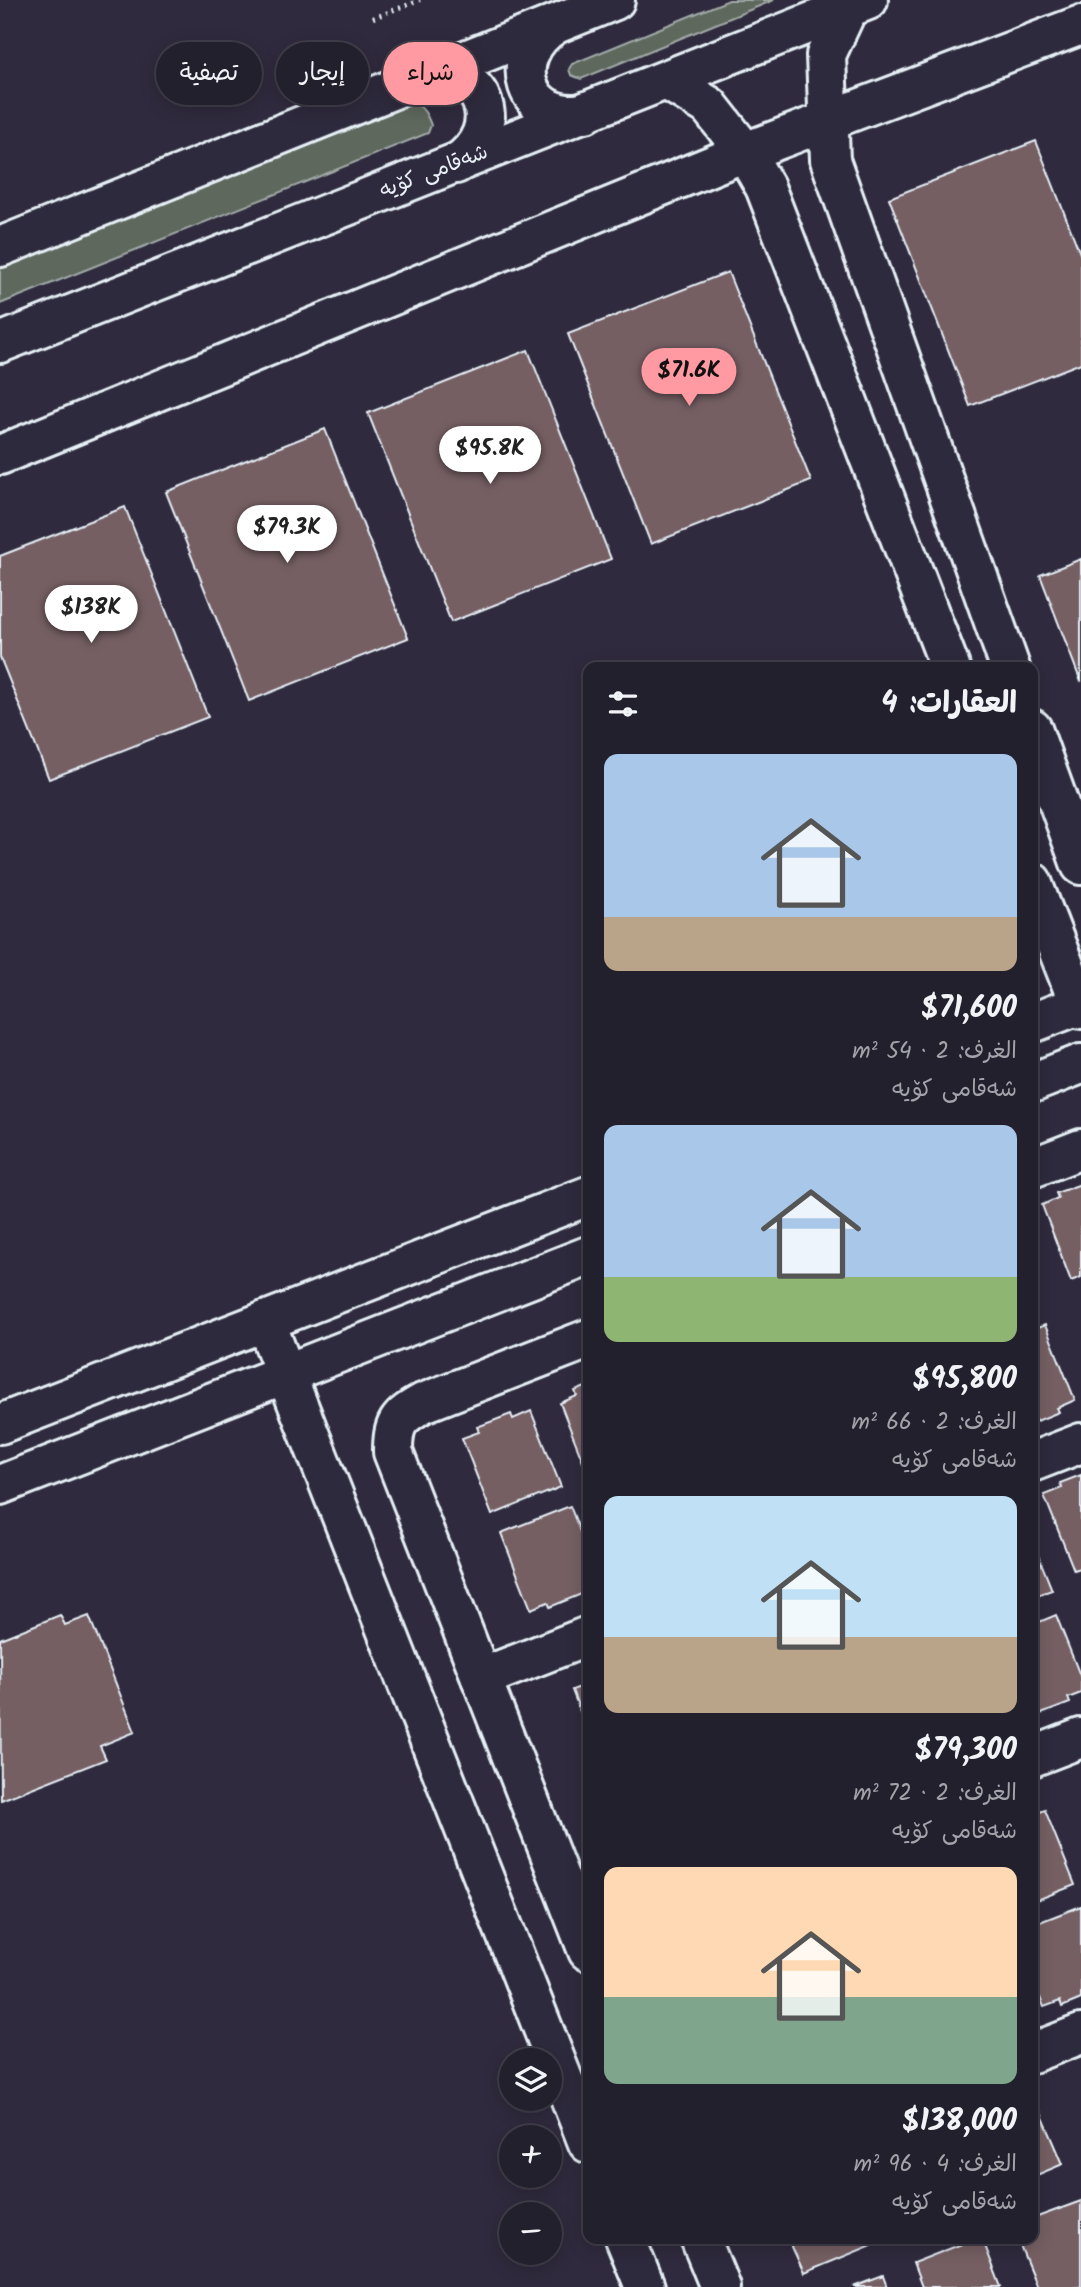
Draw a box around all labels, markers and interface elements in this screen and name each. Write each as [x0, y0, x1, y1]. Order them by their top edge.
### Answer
chip: تصفية [156, 42, 262, 105]
chip: إيجار [276, 42, 369, 105]
chip: شراء [383, 42, 478, 105]
street label: شەقامی کۆیە [375, 136, 493, 208]
pin: $71.6K [632, 348, 746, 408]
text: $71.6K [657, 353, 721, 389]
pin: $95.8K [433, 426, 547, 486]
text: $95.8K [455, 431, 525, 467]
pin: $79.3K [230, 505, 344, 565]
text: $79.3K [253, 510, 321, 546]
pin: $138K [42, 586, 140, 645]
text: $138K [61, 590, 121, 626]
text: العقارات: 4 [881, 680, 1017, 728]
icon: filters [604, 685, 642, 723]
icon: home [748, 800, 874, 926]
text: $71,600 [921, 985, 1017, 1033]
text: الغرف: 2 · 54 m² [852, 1034, 1017, 1070]
text: شەقامی کۆیە [892, 1072, 1017, 1108]
icon: home [748, 1171, 874, 1297]
text: $95,800 [913, 1356, 1017, 1404]
text: الغرف: 2 · 66 m² [852, 1405, 1017, 1441]
text: شەقامی کۆیە [892, 1443, 1017, 1479]
icon: home [748, 1542, 874, 1668]
text: $79,300 [915, 1727, 1017, 1775]
text: الغرف: 2 · 72 m² [853, 1776, 1017, 1812]
text: شەقامی کۆیە [892, 1814, 1017, 1850]
icon: home [748, 1913, 874, 2039]
map controls [499, 2048, 562, 2265]
button: layers [499, 2048, 562, 2111]
text: $138,000 [902, 2098, 1017, 2146]
button: + [499, 2125, 562, 2188]
text: الغرف: 4 · 96 m² [854, 2147, 1017, 2183]
text: شەقامی کۆیە [892, 2185, 1017, 2221]
button: − [499, 2202, 562, 2265]

